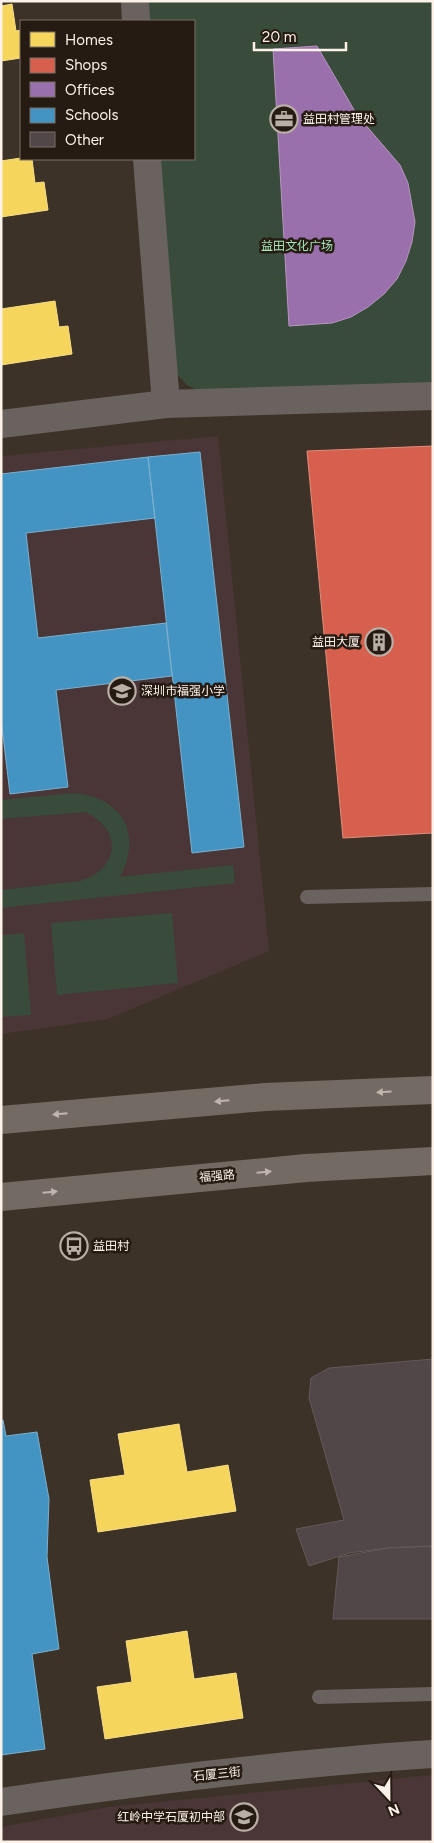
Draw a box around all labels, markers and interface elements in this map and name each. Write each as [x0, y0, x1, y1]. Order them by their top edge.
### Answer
legend [20, 20, 195, 160]
scale bar [254, 20, 346, 52]
text: 20 m [262, 28, 296, 46]
text: Homes [65, 31, 113, 49]
text: Shops [65, 56, 107, 74]
text: Offices [65, 81, 115, 99]
office icon: 益田村管理处 [269, 104, 299, 134]
text: Schools [65, 106, 118, 124]
place label: 益田村管理处 [303, 112, 375, 126]
text: Other [65, 131, 104, 149]
park label: 益田文化广场 [261, 239, 333, 253]
building icon: 益田大厦 [364, 627, 394, 657]
place label: 益田大厦 [312, 635, 360, 649]
school or university icon: 深圳市福强小学 [107, 676, 137, 706]
place label: 深圳市福强小学 [141, 684, 225, 698]
one-way arrow [376, 1088, 392, 1096]
one-way arrow [214, 1097, 230, 1105]
one-way arrow [52, 1110, 68, 1118]
street label: 福强路 [198, 1167, 236, 1185]
one-way arrow [256, 1168, 272, 1176]
one-way arrow [42, 1188, 58, 1196]
bus stop icon: 益田村 [59, 1231, 89, 1261]
place label: 益田村 [93, 1239, 130, 1253]
street label: 石厦三街 [192, 1765, 242, 1783]
north arrow [364, 1773, 414, 1823]
text: N [385, 1800, 402, 1819]
school or university icon: 红岭中学石厦初中部 [229, 1802, 259, 1832]
place label: 红岭中学石厦初中部 [117, 1810, 225, 1824]

